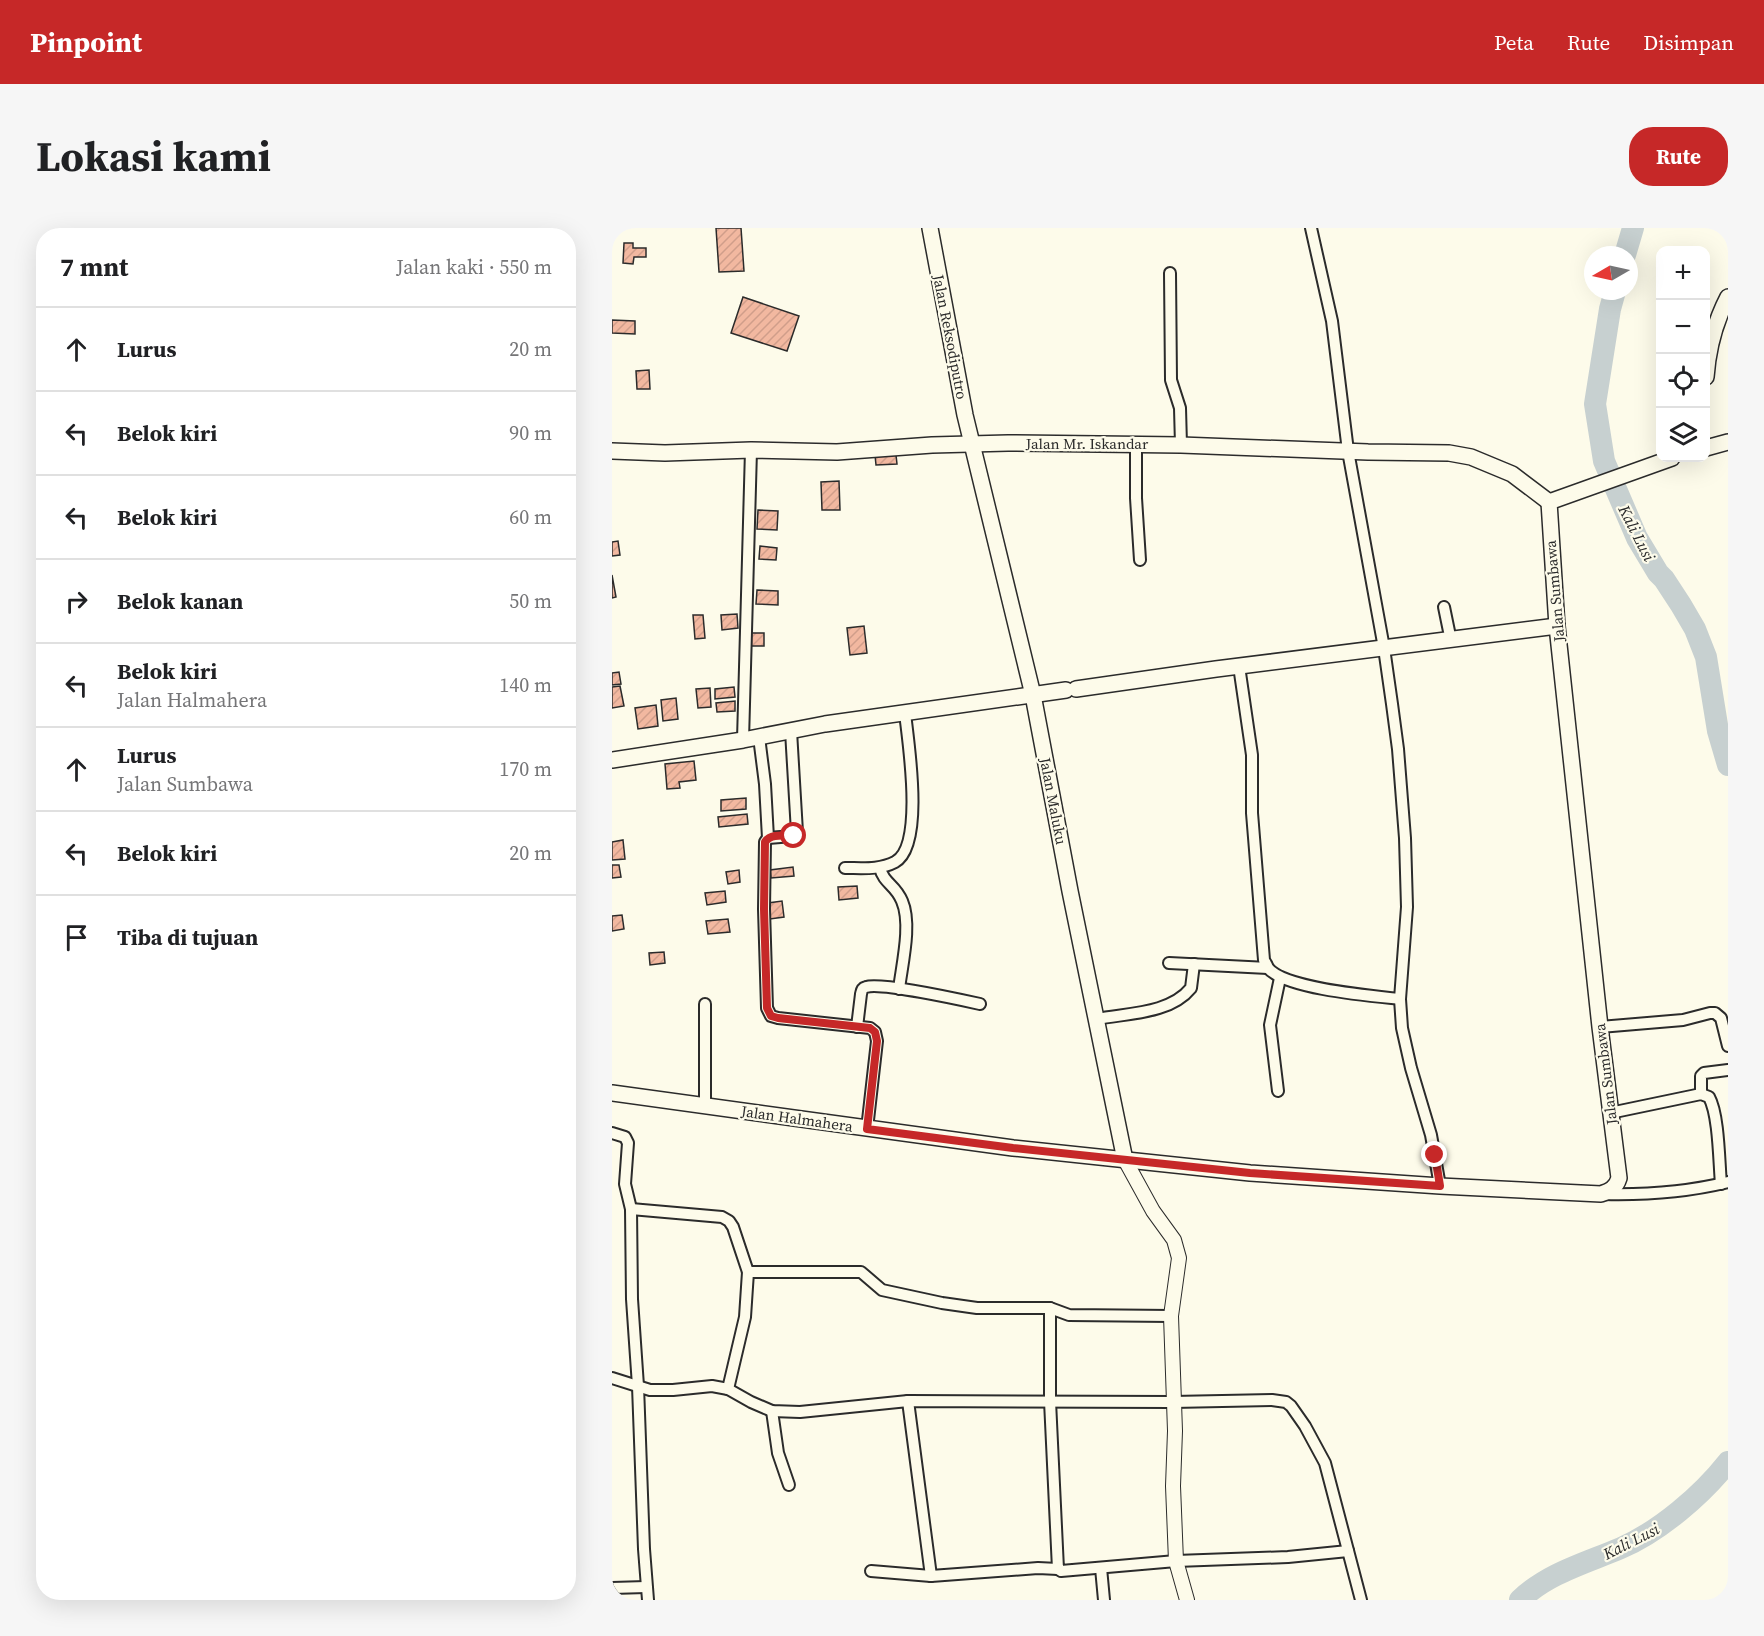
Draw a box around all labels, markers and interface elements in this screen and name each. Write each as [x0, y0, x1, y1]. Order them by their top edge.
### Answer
text: Pinpoint [30, 23, 142, 61]
text: Peta [1494, 28, 1534, 57]
text: Rute [1567, 28, 1610, 57]
text: Disimpan [1643, 28, 1734, 57]
text: Lokasi kami [36, 127, 271, 185]
button: Rute [1629, 127, 1728, 186]
north arrow [1584, 246, 1638, 300]
map controls [1656, 246, 1710, 462]
button: + [1656, 246, 1710, 300]
text: 7 mnt [60, 249, 128, 285]
text: Jalan kaki · 550 m [396, 253, 552, 281]
street label: Jalan Reksodiputro [928, 272, 973, 401]
button: − [1656, 300, 1710, 354]
icon: ahead [60, 333, 93, 366]
text: Lurus [117, 334, 176, 364]
text: 20 m [509, 335, 552, 363]
button: locate [1656, 354, 1710, 408]
button: layers [1656, 408, 1710, 462]
icon: left [60, 417, 93, 450]
text: Belok kiri [117, 418, 217, 448]
text: 90 m [509, 419, 552, 447]
street label: Jalan Mr. Iskandar [1025, 433, 1149, 454]
water label: Kali Lusi [1613, 500, 1661, 565]
icon: left [60, 501, 93, 534]
text: Belok kiri [117, 502, 217, 532]
text: 60 m [509, 503, 552, 531]
street label: Jalan Sumbawa [1540, 539, 1569, 644]
icon: right [60, 585, 93, 618]
text: Belok kanan [117, 586, 243, 616]
text: 50 m [509, 587, 552, 615]
text: Belok kiri [117, 656, 217, 686]
icon: left [60, 669, 93, 702]
text: 140 m [499, 671, 552, 699]
text: Jalan Halmahera [117, 686, 267, 714]
text: Lurus [117, 740, 176, 770]
icon: ahead [60, 753, 93, 786]
text: 170 m [499, 755, 552, 783]
street label: Jalan Maluku [1035, 755, 1072, 846]
text: Jalan Sumbawa [117, 770, 253, 798]
route start [780, 822, 806, 848]
icon: left [60, 837, 93, 870]
text: Belok kiri [117, 838, 217, 868]
text: 20 m [509, 839, 552, 867]
icon: arrive [60, 921, 93, 954]
text: Tiba di tujuan [117, 922, 258, 952]
street label: Jalan Sumbawa [1589, 1022, 1622, 1127]
street label: Jalan Halmahera [739, 1100, 855, 1137]
route end [1421, 1141, 1447, 1167]
water label: Kali Lusi [1598, 1517, 1663, 1565]

